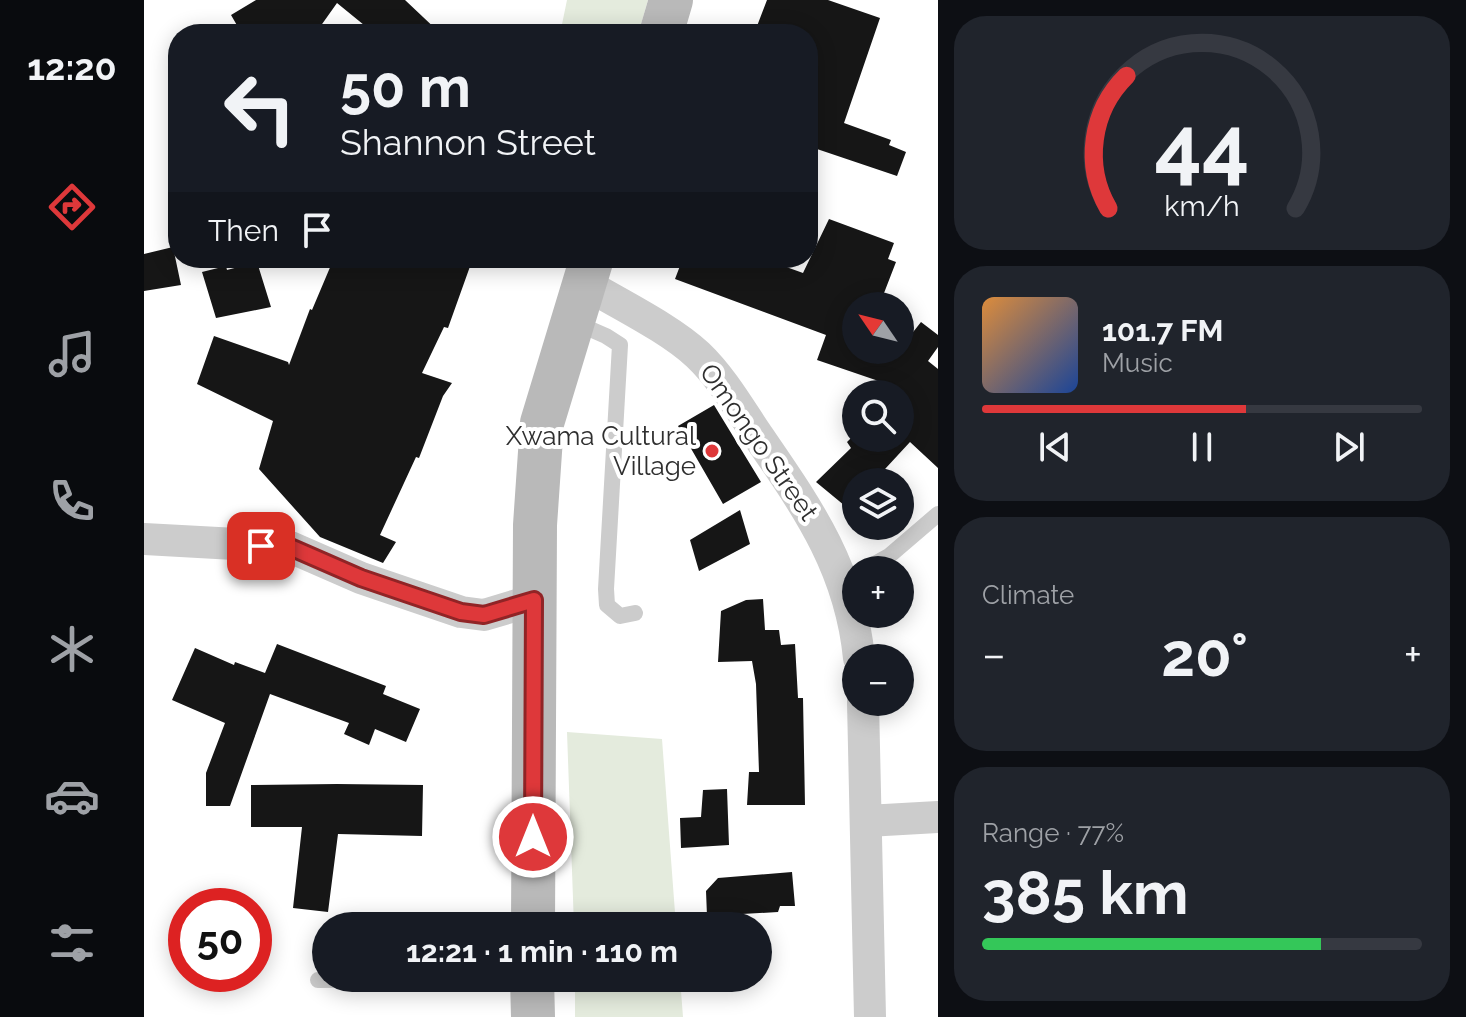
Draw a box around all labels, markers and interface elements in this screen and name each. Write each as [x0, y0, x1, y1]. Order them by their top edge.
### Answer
text: 12:20 [27, 46, 117, 88]
text: 50 m [340, 54, 471, 120]
icon: left [208, 56, 312, 160]
text: 44 [1154, 97, 1250, 194]
text: Shannon Street [340, 121, 596, 163]
icon: directions [44, 179, 100, 235]
text: km/h [1164, 189, 1240, 223]
icon: arrive [295, 208, 339, 252]
text: Then [208, 213, 279, 248]
north arrow [842, 292, 914, 364]
map controls [842, 292, 914, 716]
text: 101.7 FM [1102, 313, 1223, 348]
icon: music [44, 326, 100, 382]
text: Music [1102, 348, 1173, 378]
street label: Omongo Street [694, 358, 824, 526]
button: search [842, 380, 914, 452]
place label: Xwama Cultural Village [506, 421, 697, 481]
icon: previous [1033, 425, 1077, 469]
icon: pause [1180, 425, 1224, 469]
icon: next [1327, 425, 1371, 469]
marker: Xwama Cultural Village [703, 442, 721, 460]
button: layers [842, 468, 914, 540]
icon: phone [44, 473, 100, 529]
pin [227, 512, 295, 580]
icon: arrive [239, 524, 283, 568]
button: + [842, 556, 914, 628]
text: Climate [982, 580, 1074, 610]
text: 20° [1161, 620, 1248, 690]
icon: climate [44, 621, 100, 677]
text: − [982, 629, 1006, 680]
text: + [1404, 629, 1422, 680]
button: − [842, 644, 914, 716]
icon: car [44, 768, 100, 824]
position arrow [491, 795, 575, 879]
text: Range · 77% [982, 818, 1124, 848]
text: 385 km [982, 858, 1189, 928]
speed limit sign: 50 [168, 888, 272, 992]
icon: filters [44, 915, 100, 971]
text: 12:21 · 1 min · 110 m [406, 934, 678, 969]

